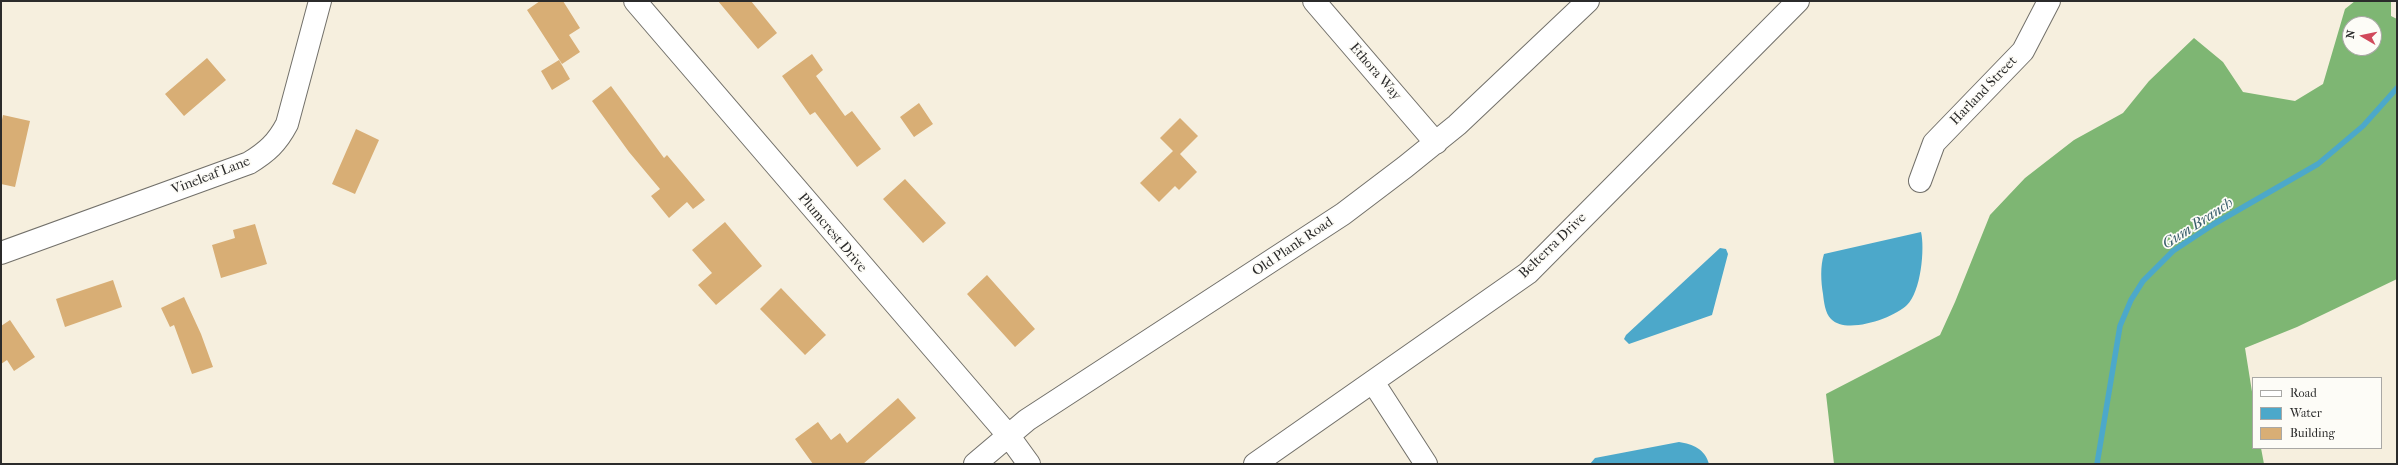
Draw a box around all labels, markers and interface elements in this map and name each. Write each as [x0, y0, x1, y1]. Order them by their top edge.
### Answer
north arrow [2342, 16, 2382, 56]
text: N [2344, 29, 2358, 39]
street label: Ethora Way [1346, 40, 1404, 104]
street label: Harland Street [1947, 53, 2021, 129]
street label: Vineleaf Lane [169, 153, 253, 199]
street label: Plumcrest Drive [794, 190, 870, 276]
water label: Gum Branch [2159, 194, 2237, 254]
street label: Belterra Drive [1516, 210, 1590, 282]
street label: Old Plank Road [1249, 214, 1337, 280]
legend [2252, 377, 2382, 449]
text: Road [2290, 386, 2317, 400]
text: Water [2290, 406, 2322, 420]
text: Building [2290, 426, 2335, 440]

